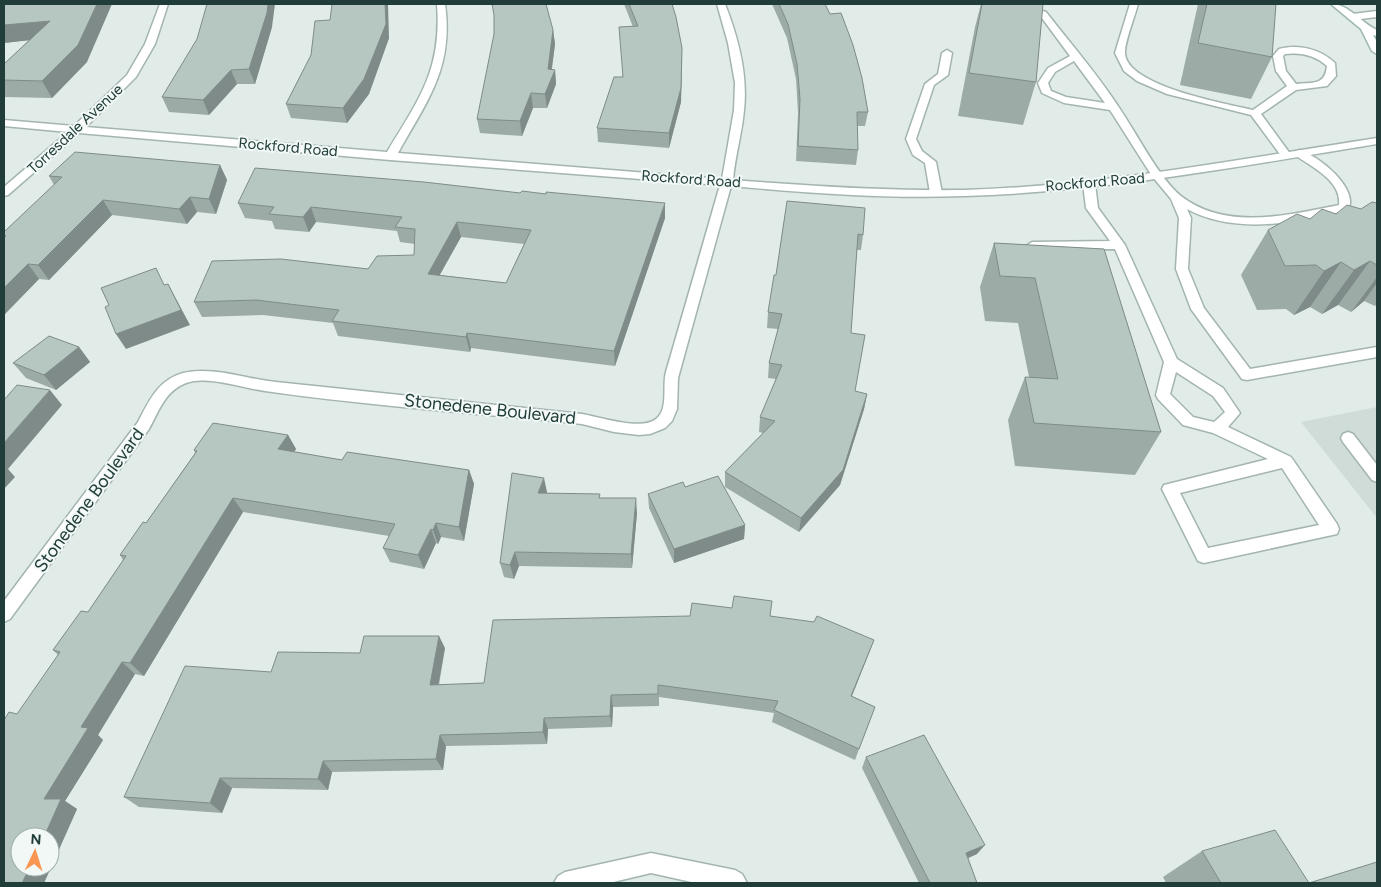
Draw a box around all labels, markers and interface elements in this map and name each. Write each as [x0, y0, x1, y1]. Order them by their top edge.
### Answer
street label: Torresdale Avenue [24, 80, 126, 178]
street label: Rockford Road [238, 134, 338, 160]
street label: Rockford Road [641, 167, 741, 191]
street label: Rockford Road [1045, 169, 1145, 195]
street label: Stonedene Boulevard [403, 389, 577, 429]
street label: Stonedene Boulevard [29, 424, 149, 576]
north arrow [10, 827, 60, 877]
text: N [30, 831, 42, 848]

